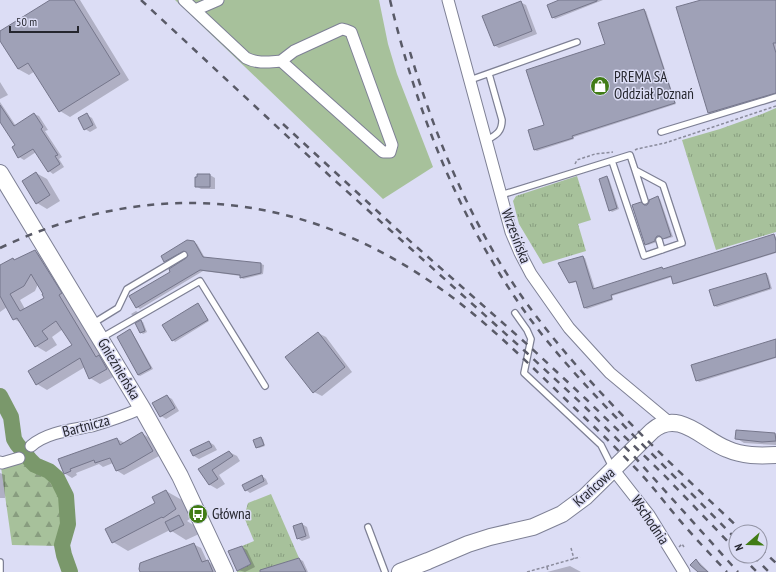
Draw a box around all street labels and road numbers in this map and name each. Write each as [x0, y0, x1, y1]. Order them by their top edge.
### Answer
street label: Wrzesińska [497, 206, 536, 266]
street label: Gnieźnieńska [94, 335, 145, 403]
street label: Bartnicza [60, 410, 112, 441]
street label: Krańcowa [569, 463, 619, 510]
street label: Wschodnia [627, 491, 674, 548]

